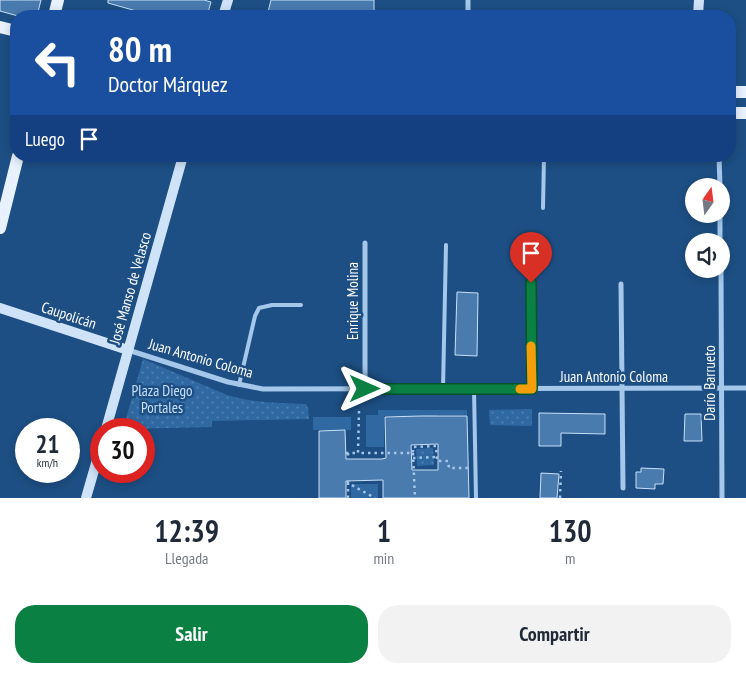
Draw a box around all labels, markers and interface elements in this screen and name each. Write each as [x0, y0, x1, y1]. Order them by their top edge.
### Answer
text: 80 m [108, 26, 172, 72]
icon: left [25, 30, 90, 95]
text: Doctor Márquez [108, 70, 228, 98]
icon: arrive [75, 125, 103, 153]
text: Luego [25, 127, 65, 151]
north arrow [685, 178, 730, 222]
map controls [685, 178, 730, 278]
street label: José Manso de Velasco [105, 230, 155, 347]
pin [510, 232, 552, 283]
button: sound [685, 233, 730, 278]
icon: arrive [517, 239, 545, 267]
street label: Enrique Molina [343, 262, 362, 340]
street label: Caupolicán [39, 297, 99, 333]
street label: Juan Antonio Coloma [146, 334, 255, 382]
street label: Darío Barrueto [700, 345, 719, 421]
position arrow [338, 362, 390, 414]
street label: Juan Antonio Coloma [559, 367, 668, 386]
park label: Plaza Diego Portales [131, 381, 193, 417]
speed limit sign: 30 [90, 418, 155, 483]
text: 21 [36, 428, 59, 460]
text: km/h [37, 455, 58, 470]
text: 12:39 [154, 511, 219, 550]
text: 1 [377, 511, 391, 550]
text: 130 [549, 511, 592, 550]
text: Llegada [165, 548, 208, 568]
text: min [373, 548, 394, 568]
text: m [565, 548, 575, 568]
button: Salir [15, 605, 368, 663]
button: Compartir [378, 605, 731, 663]

